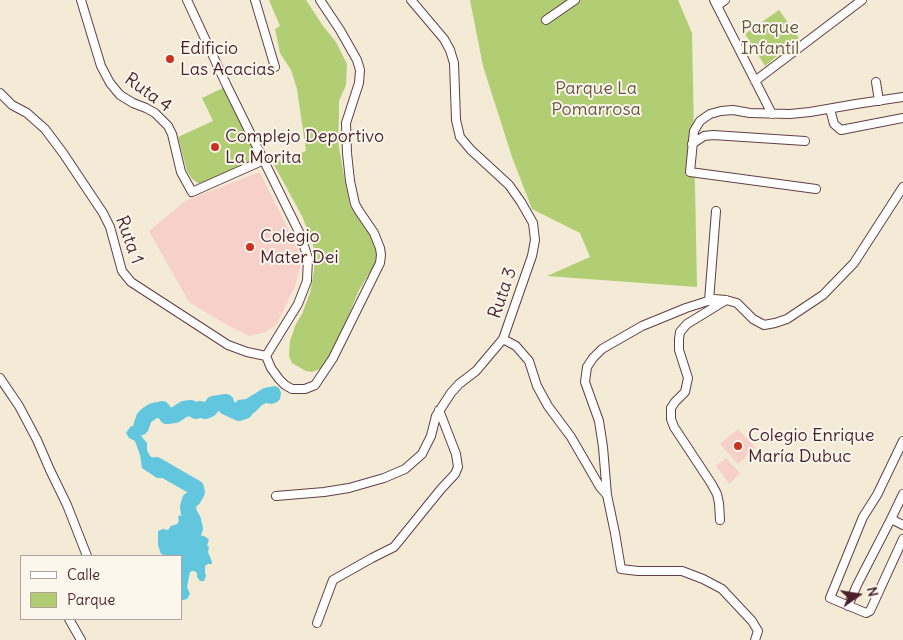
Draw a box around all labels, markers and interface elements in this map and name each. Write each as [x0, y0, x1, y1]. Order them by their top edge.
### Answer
park label: Parque Infantil [741, 17, 799, 59]
place label: Edificio Las Acacias [180, 38, 275, 80]
marker: Edificio Las Acacias [164, 53, 176, 65]
street label: Ruta 4 [120, 69, 176, 117]
park label: Parque La Pomarrosa [551, 78, 641, 120]
place label: Complejo Deportivo La Morita [225, 126, 384, 168]
marker: Complejo Deportivo La Morita [209, 141, 221, 153]
street label: Ruta 1 [110, 213, 148, 267]
place label: Colegio Mater Dei [260, 226, 338, 268]
marker: Colegio Mater Dei [244, 241, 256, 253]
street label: Ruta 3 [484, 265, 522, 321]
place label: Colegio Enrique María Dubuc [748, 425, 874, 468]
marker: Colegio Enrique María Dubuc [732, 440, 744, 452]
legend [20, 555, 182, 620]
text: Calle [67, 565, 100, 584]
north arrow [833, 570, 883, 620]
text: N [863, 585, 882, 598]
text: Parque [67, 590, 115, 609]

